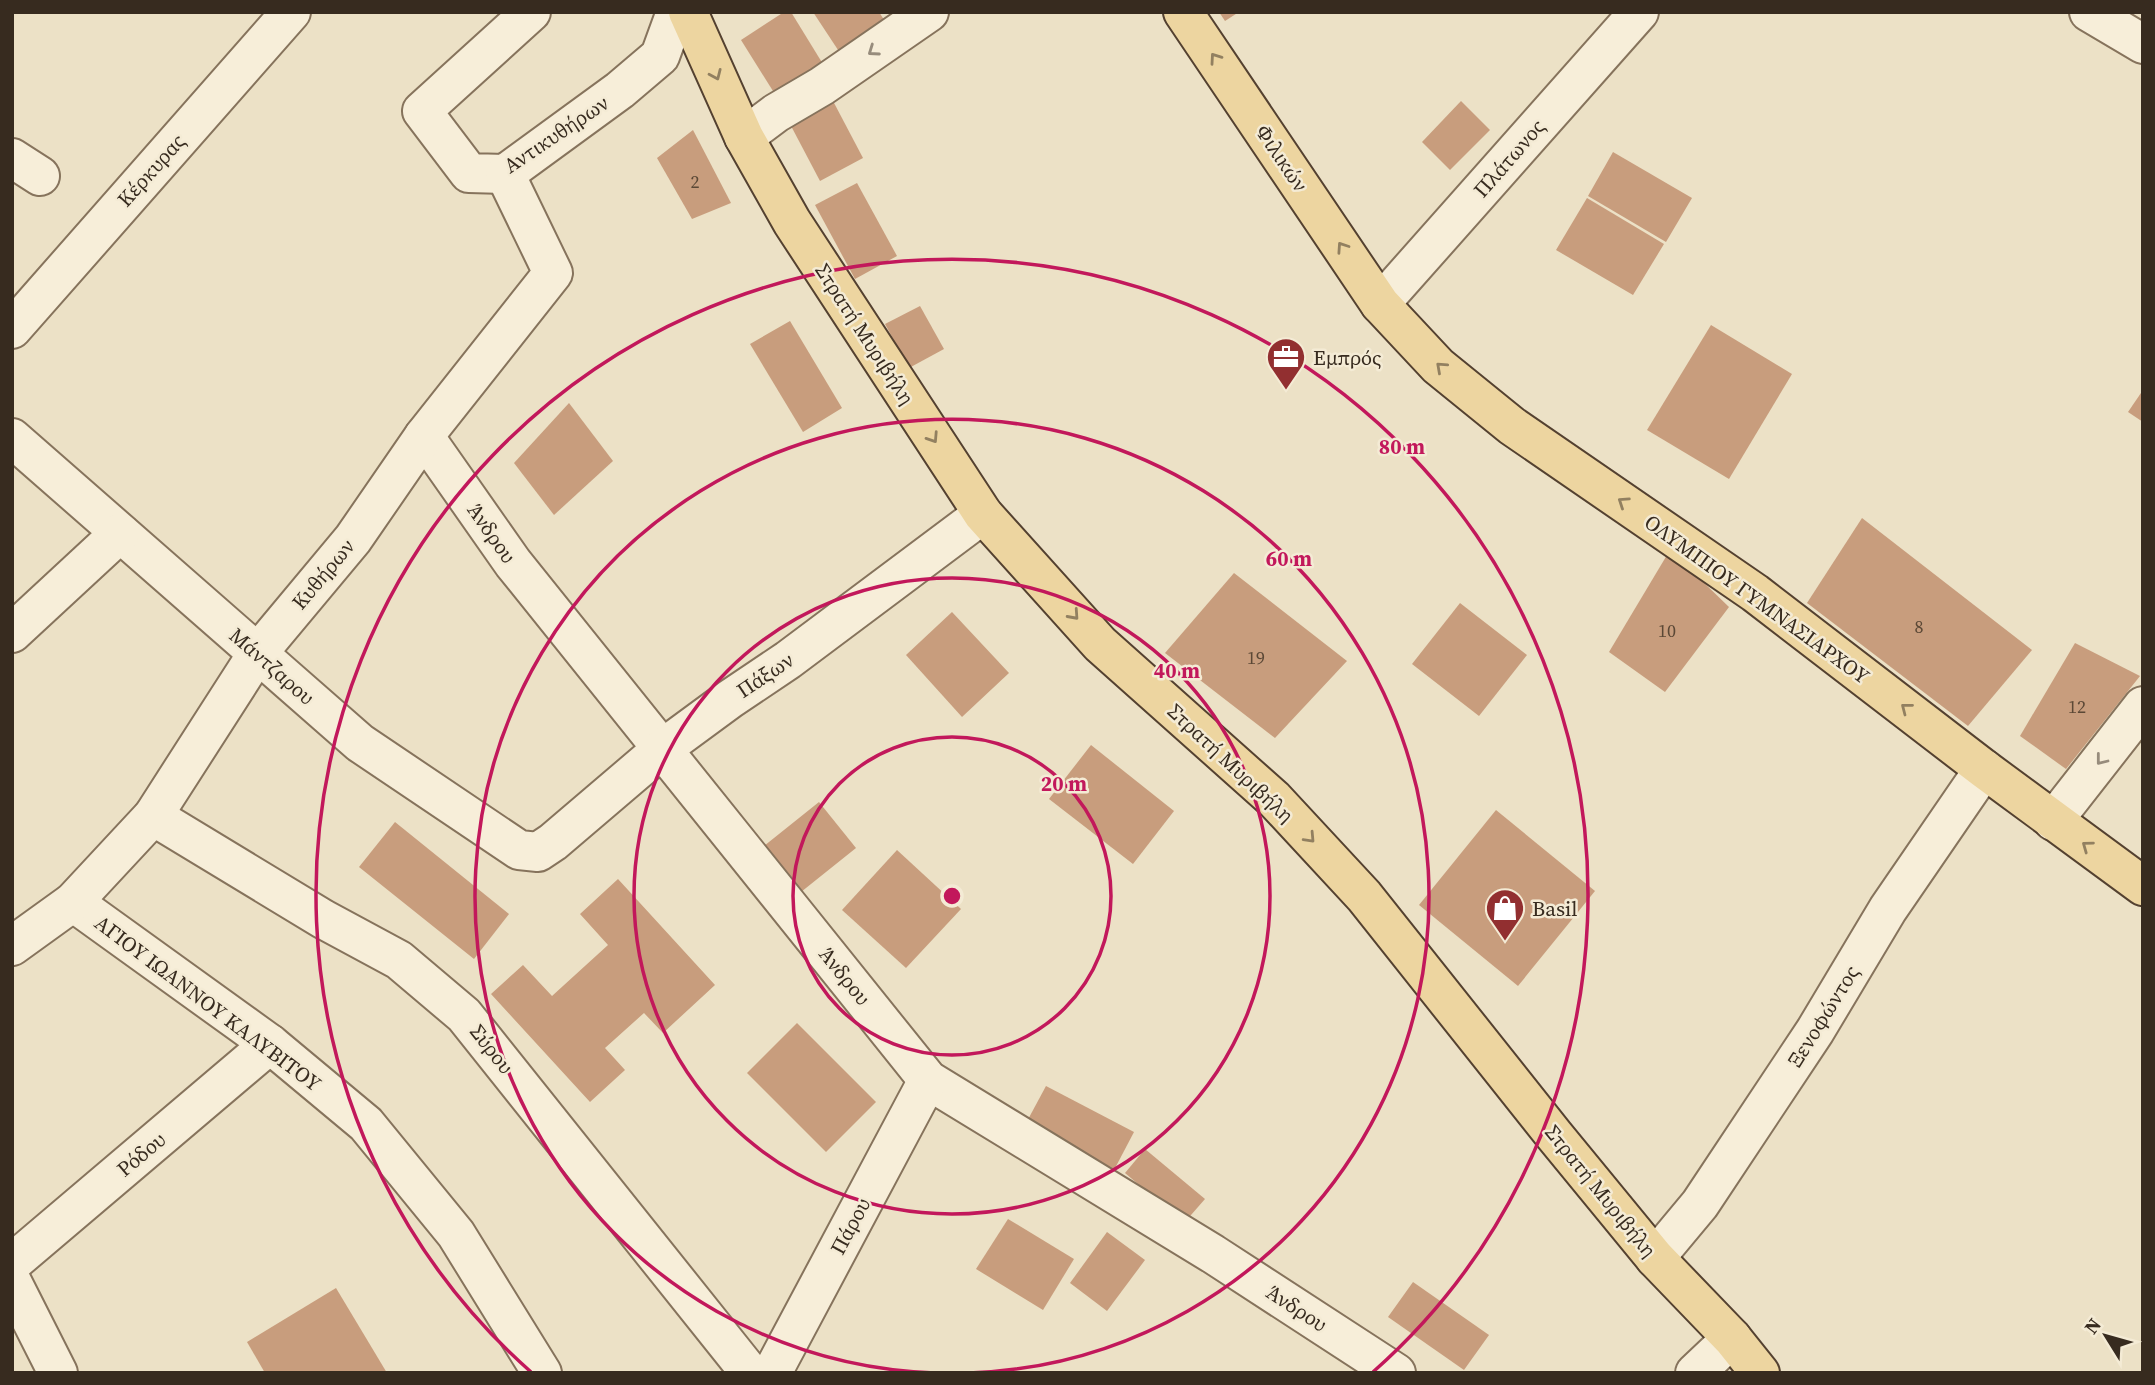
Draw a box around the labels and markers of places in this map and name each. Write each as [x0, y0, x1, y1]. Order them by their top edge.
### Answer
office icon: Εμπρός [1265, 336, 1307, 391]
place label: Εμπρός [1313, 343, 1382, 372]
centre of rings [940, 884, 964, 908]
shop icon: Basil [1484, 887, 1526, 942]
place label: Basil [1532, 894, 1578, 923]

